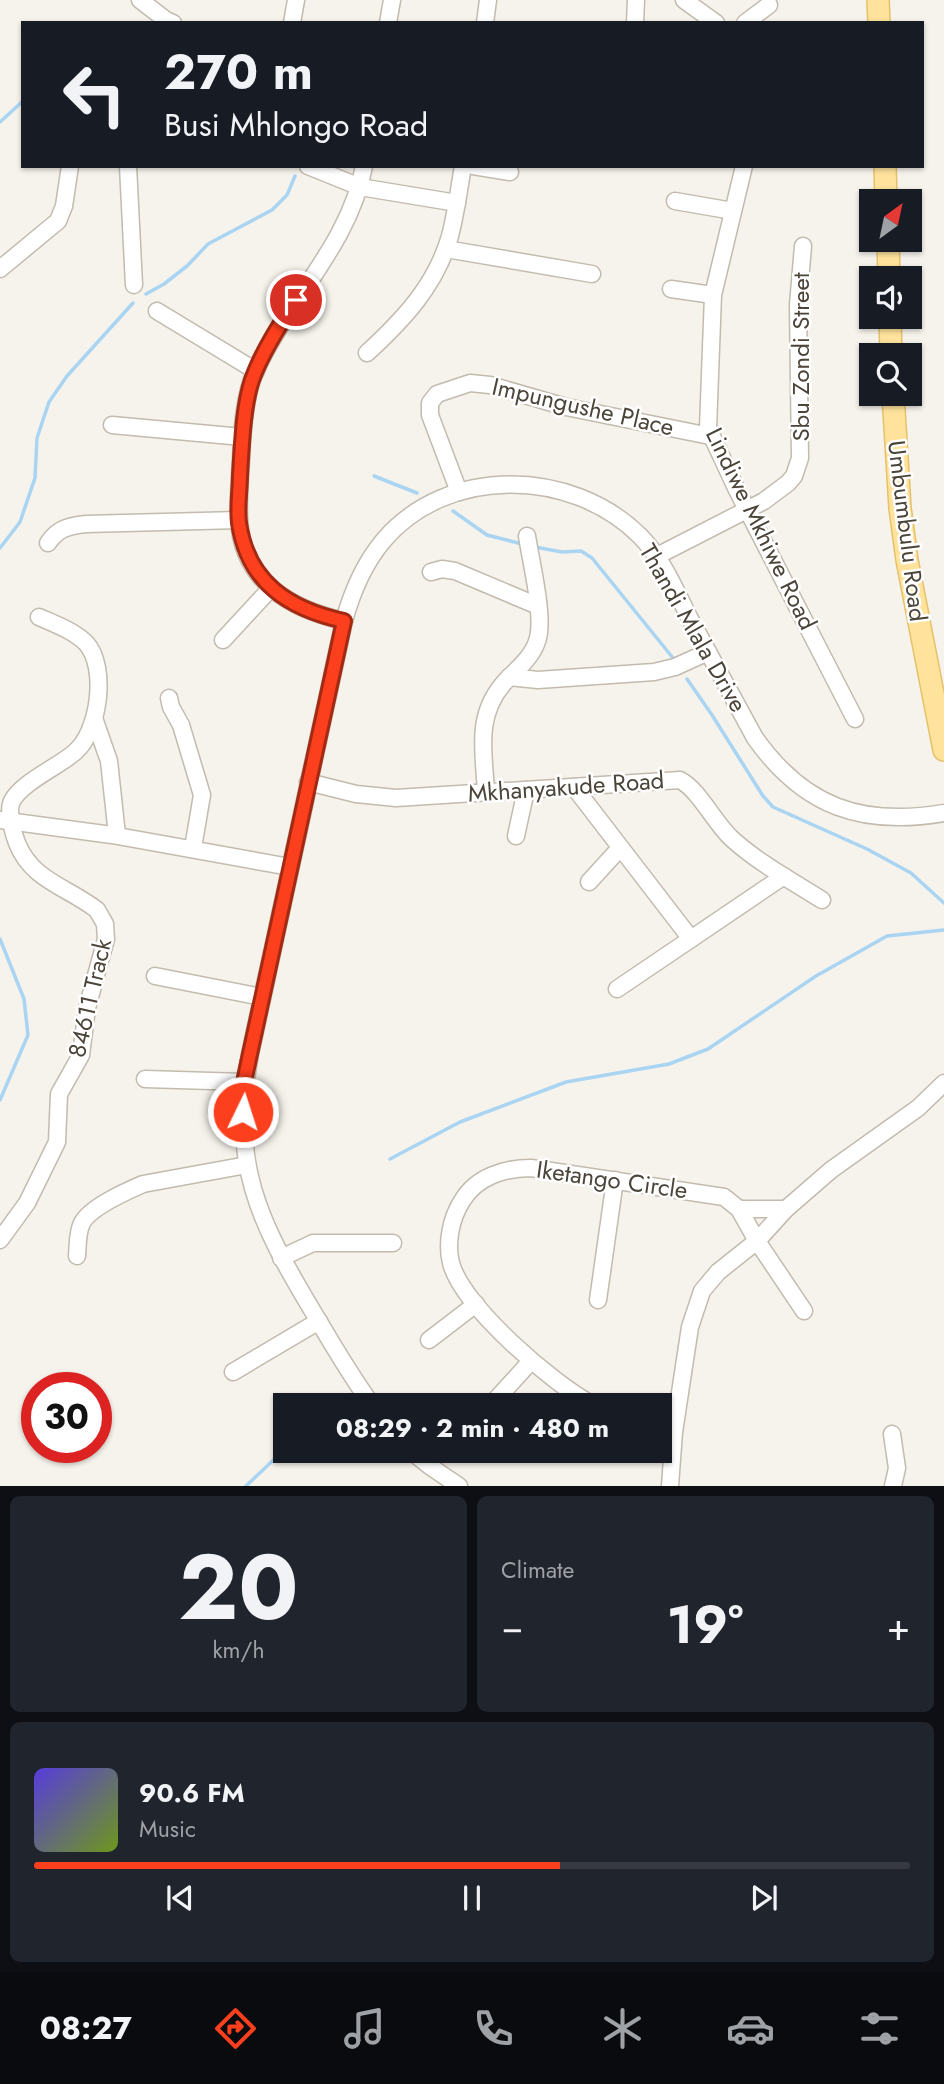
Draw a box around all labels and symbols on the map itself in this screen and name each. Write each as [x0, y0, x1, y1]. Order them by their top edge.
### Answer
north arrow [859, 189, 922, 252]
pin [266, 270, 326, 330]
street label: Sbu Zondi Street [783, 272, 818, 442]
street label: Impungushe Place [489, 369, 677, 444]
street label: Lindiwe Mkhiwe Road [697, 422, 826, 636]
street label: Umbumbulu Road [879, 438, 936, 623]
street label: Thandi Mlala Drive [631, 537, 756, 718]
street label: Mkhanyakude Road [467, 762, 665, 811]
street label: 84611 Track [59, 935, 120, 1061]
position arrow [206, 1075, 280, 1149]
street label: Iketango Circle [534, 1152, 690, 1207]
speed limit sign: 30 [21, 1372, 112, 1463]

